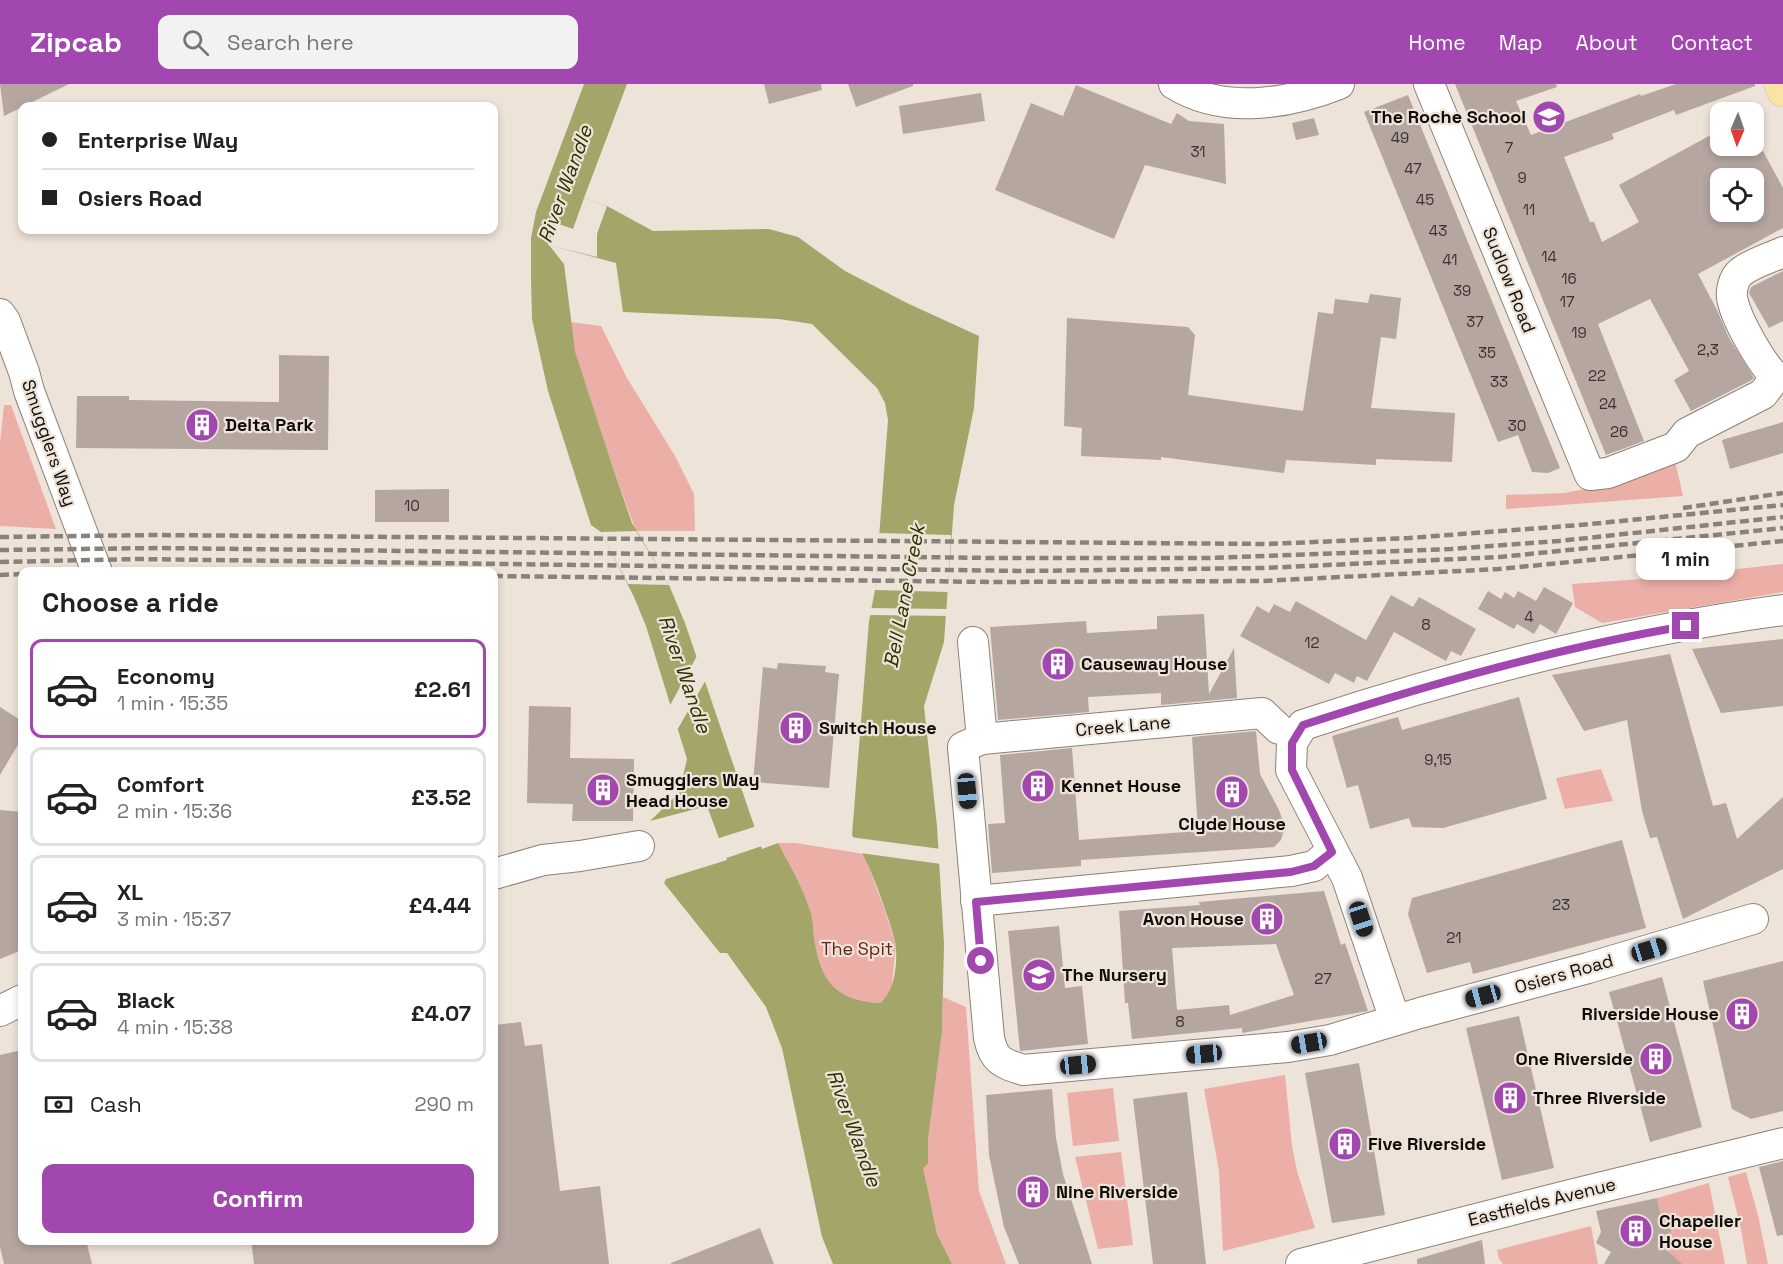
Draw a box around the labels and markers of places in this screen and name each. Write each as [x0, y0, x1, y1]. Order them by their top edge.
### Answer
school or university icon: The Roche School [1531, 99, 1567, 135]
place label: The Roche School [1371, 105, 1526, 128]
building icon: Delta Park [184, 407, 220, 443]
place label: Delta Park [225, 413, 314, 436]
building icon: Causeway House [1040, 646, 1076, 682]
place label: Causeway House [1081, 652, 1227, 675]
building icon: Switch House [778, 710, 814, 746]
place label: Switch House [819, 716, 937, 739]
place label: Smugglers Way Head House [626, 768, 759, 812]
building icon: Kennet House [1020, 768, 1056, 804]
building icon: Smugglers Way Head House [585, 772, 621, 808]
place label: Kennet House [1061, 774, 1181, 797]
building icon: Clyde House [1214, 774, 1250, 810]
place label: Clyde House [1178, 812, 1286, 835]
building icon: Avon House [1249, 901, 1285, 937]
place label: Avon House [1143, 907, 1244, 930]
school or university icon: The Nursery [1021, 957, 1057, 993]
place label: The Nursery [1062, 963, 1167, 986]
building icon: Riverside House [1724, 996, 1760, 1032]
place label: Riverside House [1582, 1002, 1719, 1025]
building icon: One Riverside [1638, 1041, 1674, 1077]
place label: One Riverside [1516, 1047, 1633, 1070]
building icon: Three Riverside [1492, 1080, 1528, 1116]
place label: Three Riverside [1533, 1086, 1666, 1109]
building icon: Five Riverside [1327, 1126, 1363, 1162]
place label: Five Riverside [1368, 1132, 1486, 1155]
building icon: Nine Riverside [1015, 1174, 1051, 1210]
place label: Nine Riverside [1056, 1180, 1178, 1203]
place label: Chapelier House [1659, 1209, 1741, 1253]
building icon: Chapelier House [1618, 1213, 1654, 1249]

